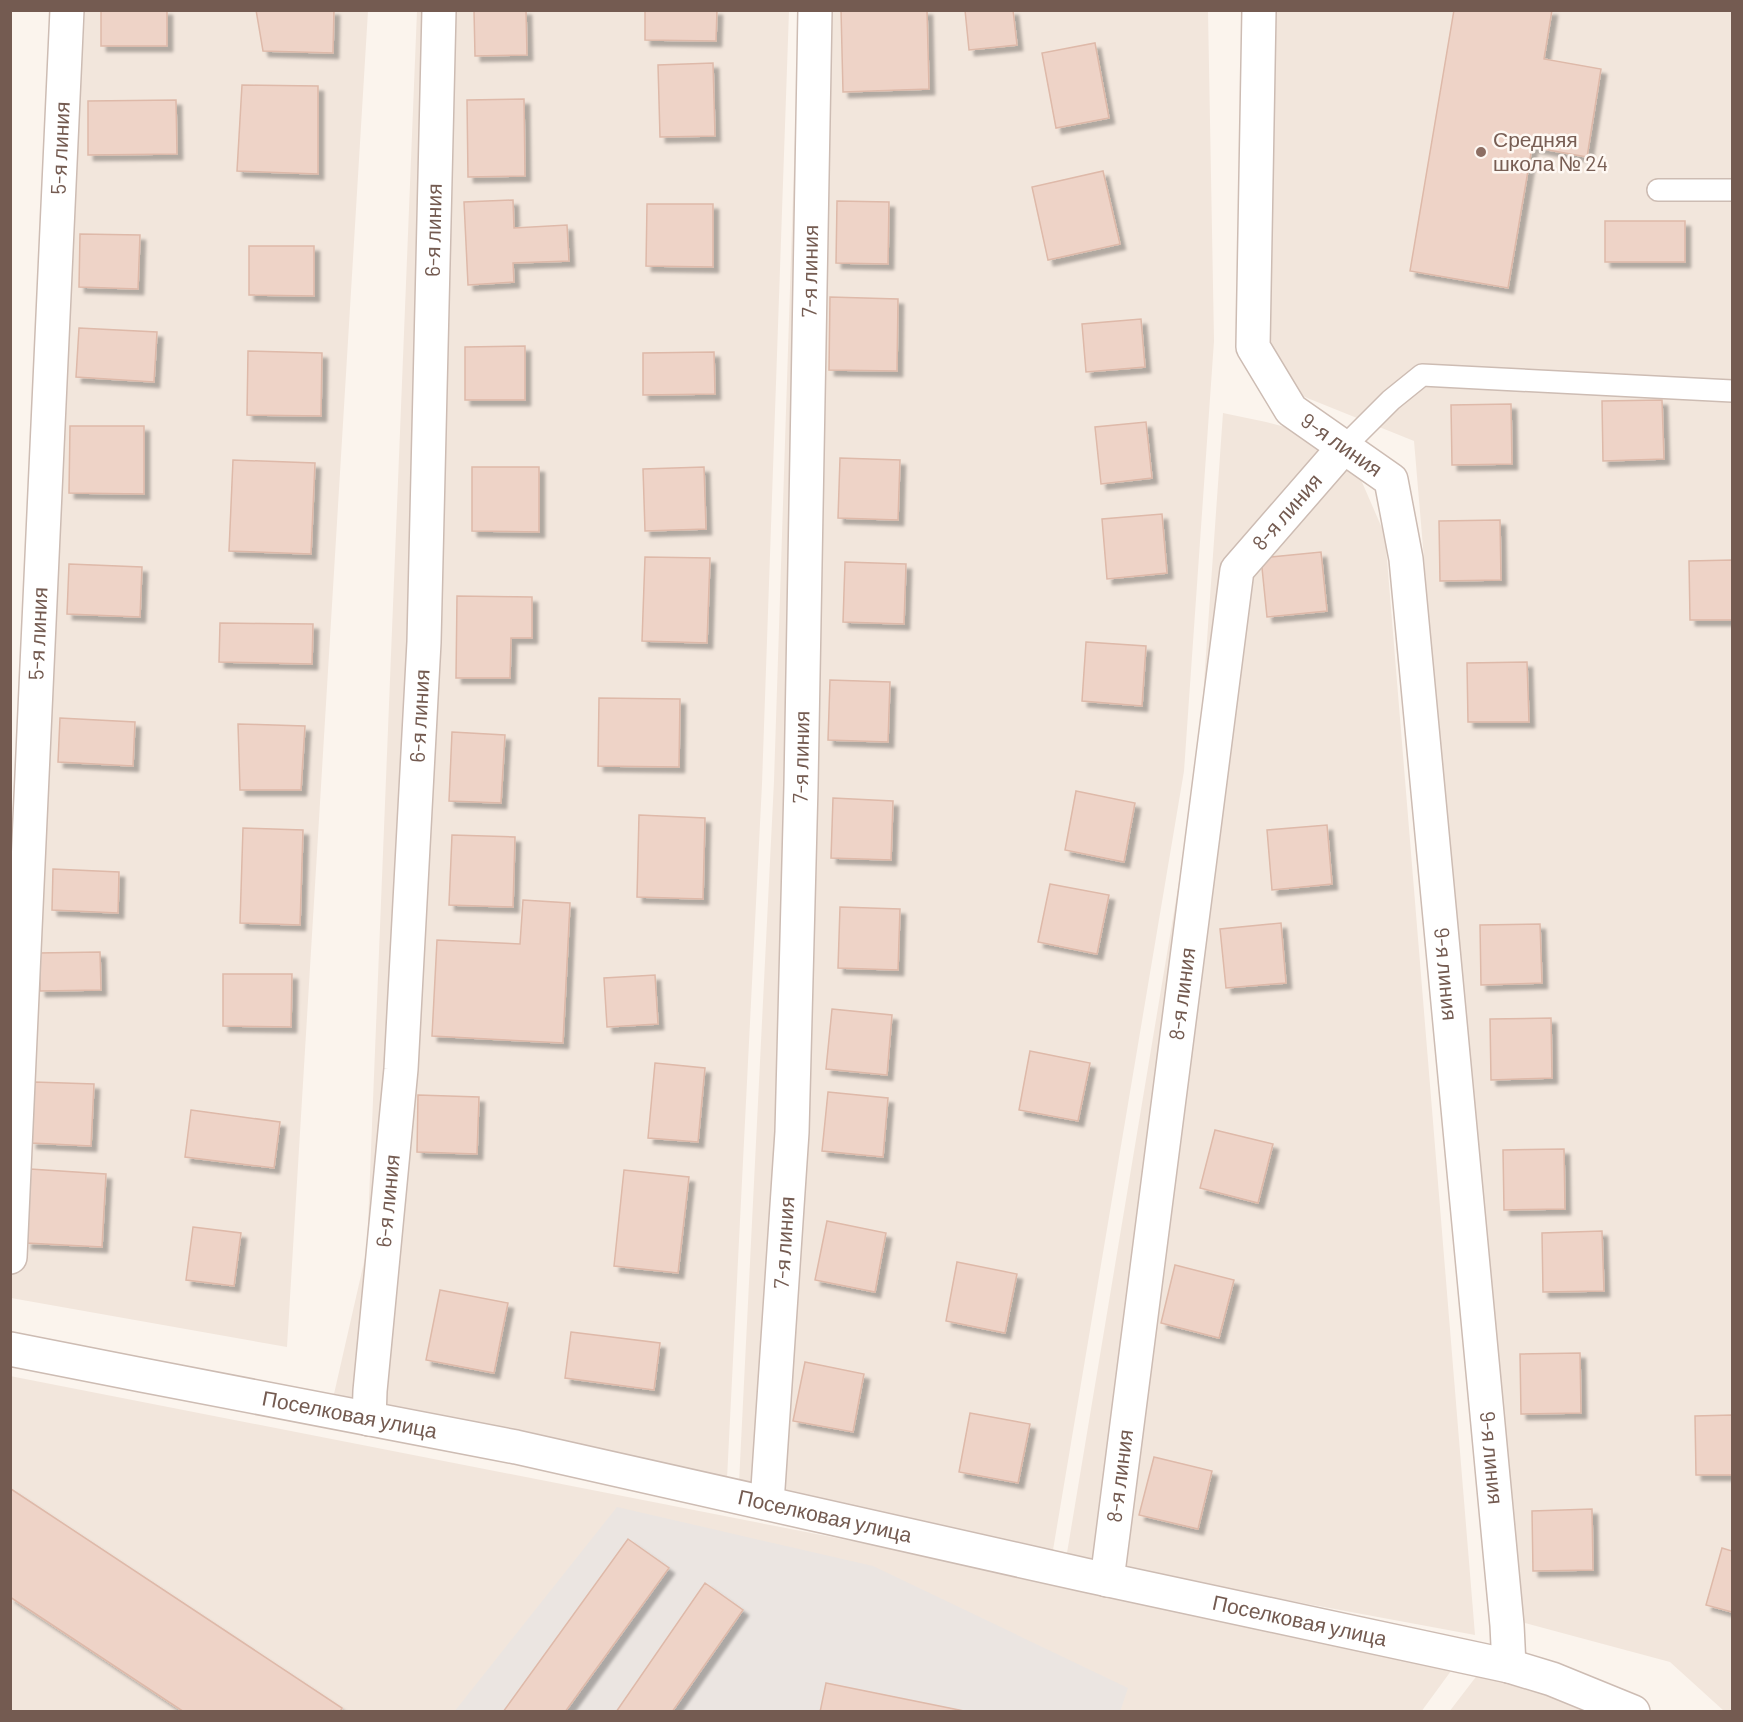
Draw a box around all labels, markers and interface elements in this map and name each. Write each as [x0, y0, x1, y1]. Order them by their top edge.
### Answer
street label: 5-я линия [45, 101, 74, 195]
place label: Средняя школа № 24 [1493, 126, 1608, 175]
marker: Средняя школа № 24 [1474, 145, 1488, 159]
street label: 6-я линия [419, 183, 446, 277]
street label: 7-я линия [795, 225, 822, 317]
street label: 9-я линия [1297, 407, 1388, 481]
street label: 8-я линия [1246, 468, 1326, 555]
street label: 5-я линия [22, 586, 52, 681]
street label: 6-я линия [404, 669, 434, 763]
street label: 7-я линия [787, 710, 813, 803]
street label: 9-я линия [1430, 926, 1464, 1022]
street label: 8-я линия [1163, 946, 1199, 1042]
street label: 6-я линия [370, 1153, 404, 1248]
street label: 7-я линия [767, 1195, 799, 1289]
street label: Поселковая улица [260, 1384, 440, 1443]
street label: 9-я линия [1476, 1410, 1510, 1505]
street label: 8-я линия [1101, 1428, 1137, 1524]
street label: Поселковая улица [736, 1483, 915, 1547]
street label: Поселковая улица [1210, 1589, 1390, 1650]

